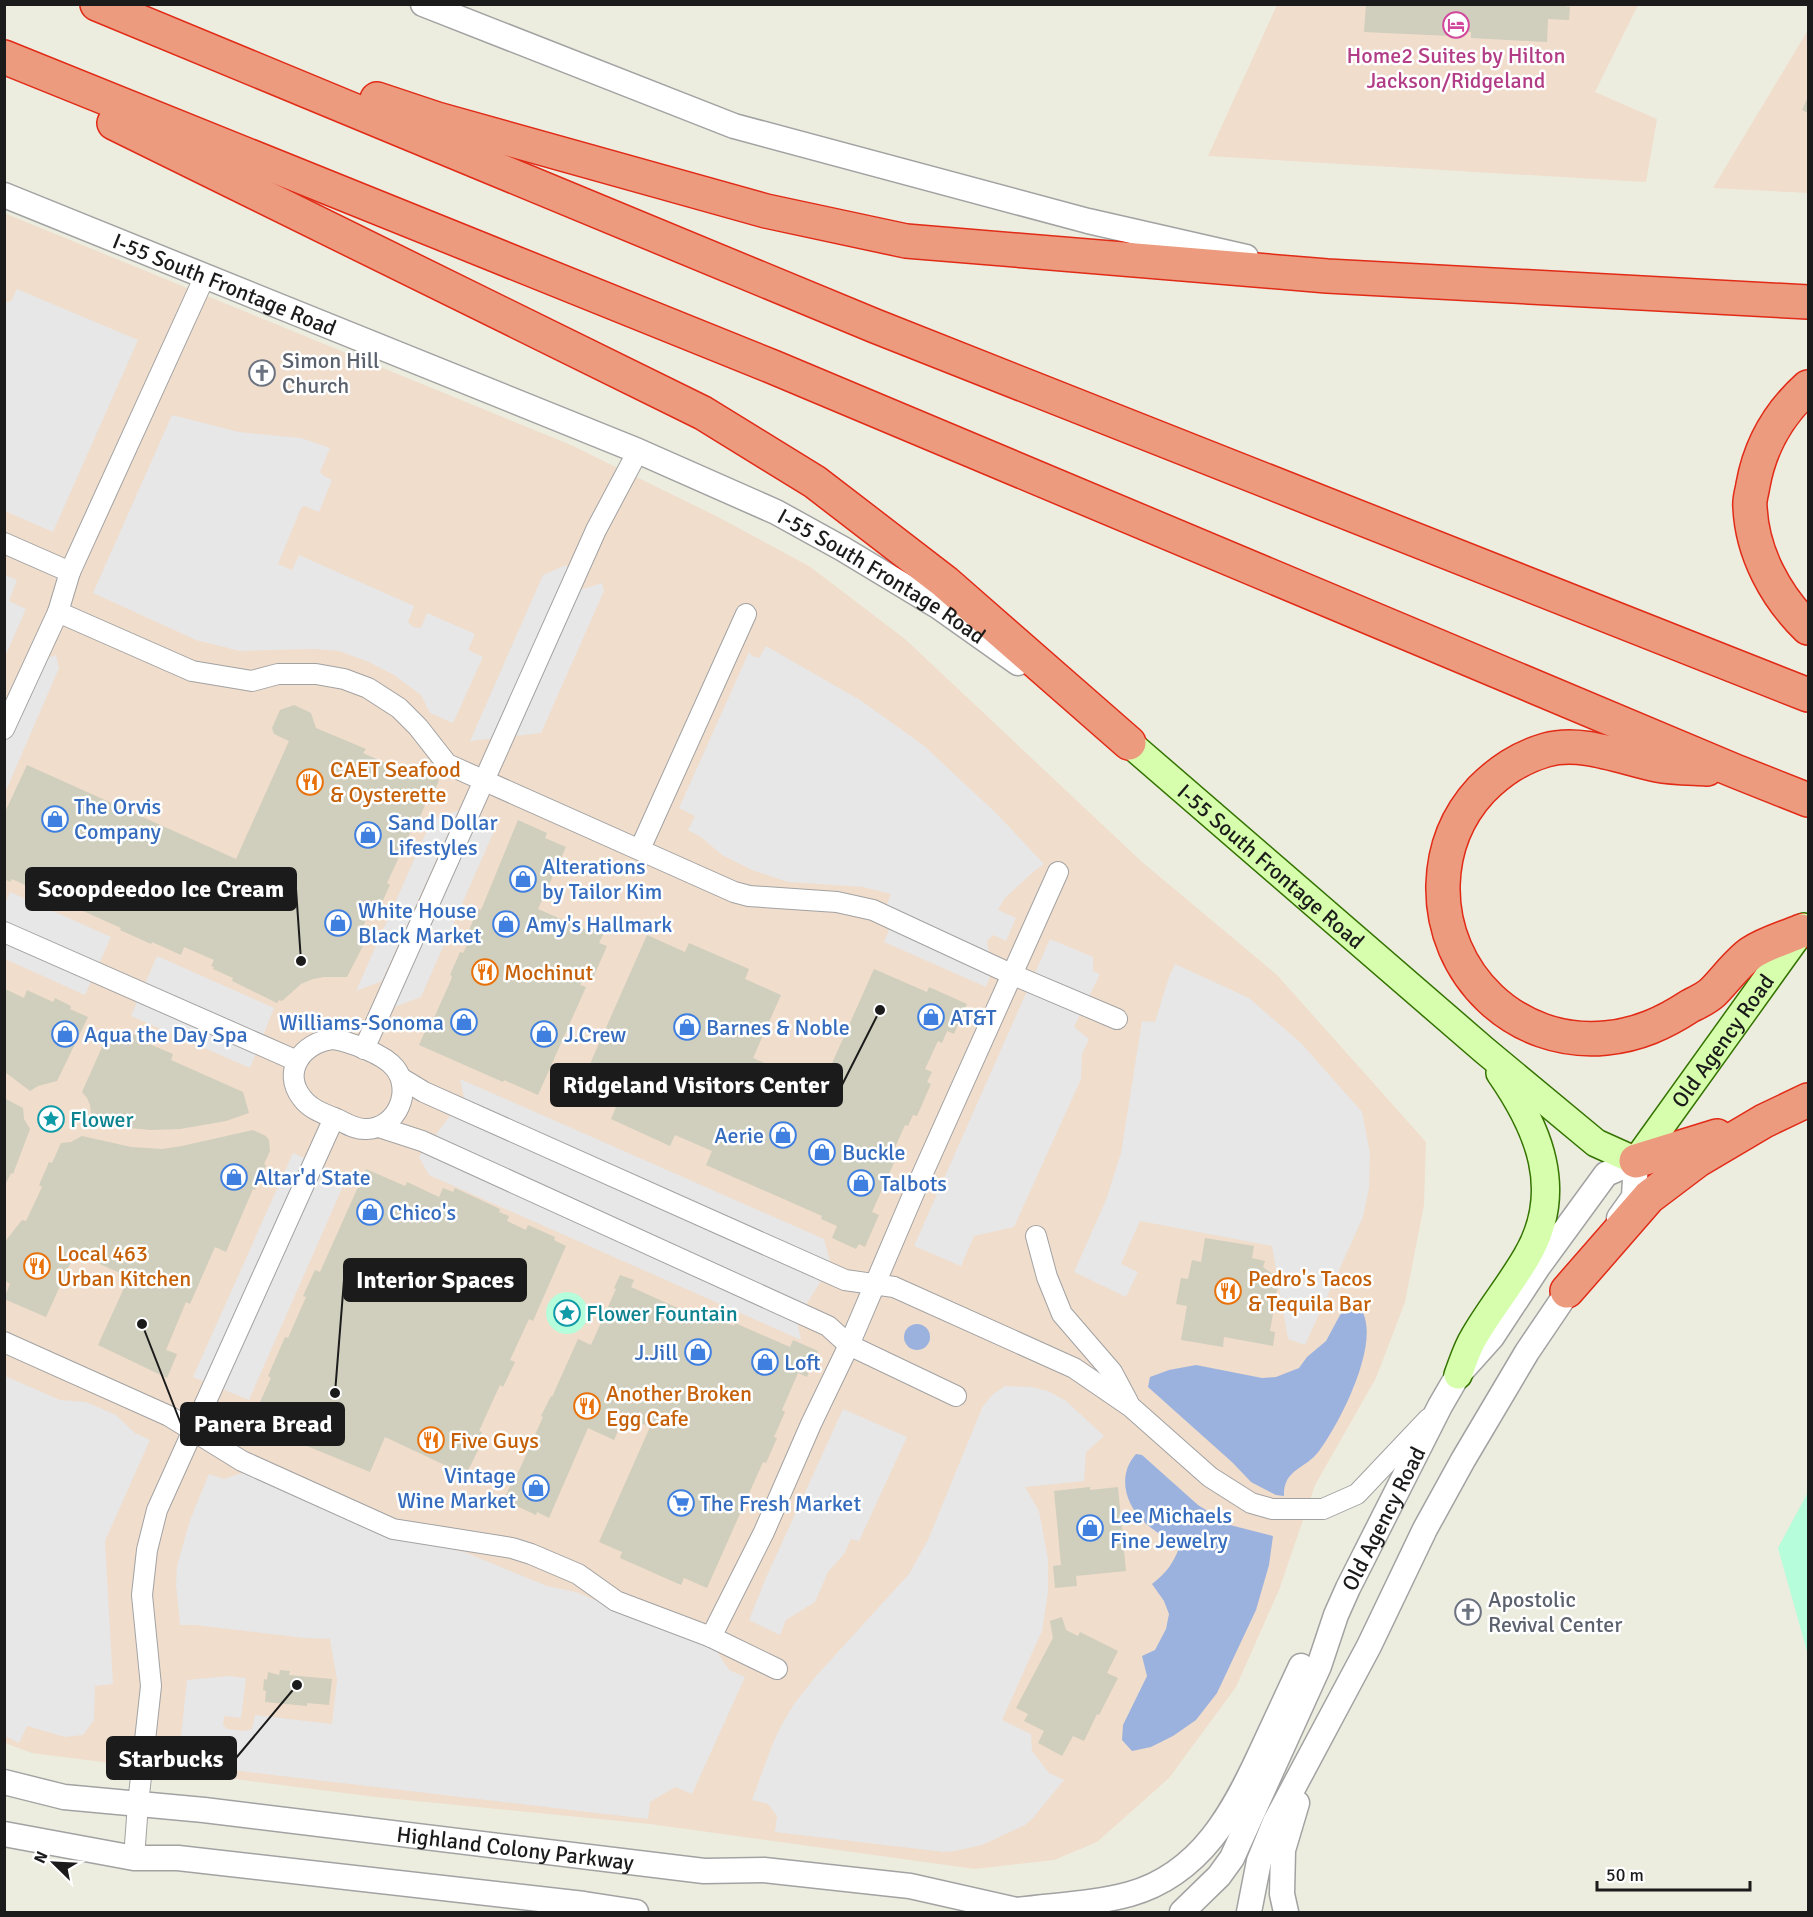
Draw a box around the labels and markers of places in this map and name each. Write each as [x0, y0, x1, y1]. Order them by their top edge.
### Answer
hotel icon: Home2 Suites by Hilton Jackson/Ridgeland [1441, 10, 1471, 40]
place label: Home2 Suites by Hilton Jackson/Ridgeland [1346, 42, 1566, 94]
place label: Simon Hill Church [282, 347, 379, 399]
church icon: Simon Hill Church [247, 358, 277, 388]
place label: CAET Seafood & Oysterette [330, 756, 461, 808]
restaurant icon: CAET Seafood & Oysterette [295, 767, 325, 797]
place label: The Orvis Company [74, 793, 162, 845]
shop icon: The Orvis Company [40, 804, 70, 834]
place label: Sand Dollar Lifestyles [388, 809, 498, 861]
shop icon: Sand Dollar Lifestyles [353, 820, 383, 850]
place label: Alterations by Tailor Kim [542, 853, 662, 905]
shop icon: Alterations by Tailor Kim [508, 864, 538, 894]
callout: Scoopdeedoo Ice Cream [26, 868, 296, 910]
place label: White House Black Market [358, 897, 482, 949]
shop icon: White House Black Market [323, 908, 353, 938]
shop icon: Amy's Hallmark [491, 909, 521, 939]
place label: Amy's Hallmark [526, 911, 672, 938]
restaurant icon: Mochinut [470, 957, 500, 987]
place label: Mochinut [504, 959, 594, 986]
shop icon: AT&T [916, 1002, 946, 1032]
place label: AT&T [950, 1004, 997, 1031]
shop icon: Williams-Sonoma [449, 1007, 479, 1037]
place label: Williams-Sonoma [279, 1009, 444, 1036]
shop icon: Barnes & Noble [672, 1012, 702, 1042]
place label: Barnes & Noble [706, 1014, 850, 1041]
shop icon: Aqua the Day Spa [50, 1019, 80, 1049]
shop icon: J.Crew [529, 1019, 559, 1049]
place label: Aqua the Day Spa [84, 1021, 248, 1048]
place label: J.Crew [564, 1021, 626, 1048]
callout: Ridgeland Visitors Center [551, 1064, 842, 1106]
place icon: Flower [36, 1104, 66, 1134]
place label: Flower [70, 1106, 134, 1133]
shop icon: Aerie [768, 1120, 798, 1150]
place label: Aerie [714, 1122, 764, 1149]
shop icon: Buckle [807, 1137, 837, 1167]
place label: Buckle [842, 1139, 906, 1166]
shop icon: Altar'd State [219, 1162, 249, 1192]
place label: Altar'd State [254, 1164, 371, 1191]
shop icon: Talbots [846, 1168, 876, 1198]
place label: Talbots [880, 1170, 947, 1197]
shop icon: Chico's [355, 1197, 385, 1227]
place label: Chico's [389, 1199, 456, 1226]
place label: Local 463 Urban Kitchen [57, 1240, 191, 1292]
restaurant icon: Local 463 Urban Kitchen [22, 1251, 52, 1281]
callout: Interior Spaces [344, 1259, 526, 1301]
place label: Pedro's Tacos & Tequila Bar [1248, 1265, 1372, 1317]
restaurant icon: Pedro's Tacos & Tequila Bar [1213, 1276, 1243, 1306]
place icon: Flower Fountain [552, 1298, 582, 1328]
place label: Flower Fountain [586, 1300, 738, 1327]
shop icon: J.Jill [683, 1337, 713, 1367]
place label: J.Jill [634, 1339, 678, 1366]
shop icon: Loft [750, 1347, 780, 1377]
place label: Loft [784, 1349, 821, 1376]
place label: Another Broken Egg Cafe [606, 1380, 752, 1432]
restaurant icon: Another Broken Egg Cafe [572, 1391, 602, 1421]
callout: Panera Bread [181, 1403, 344, 1445]
restaurant icon: Five Guys [416, 1425, 446, 1455]
place label: Five Guys [450, 1427, 539, 1454]
place label: Vintage Wine Market [397, 1462, 516, 1514]
shop icon: Vintage Wine Market [521, 1473, 551, 1503]
supermarket icon: The Fresh Market [666, 1488, 696, 1518]
place label: The Fresh Market [700, 1490, 861, 1517]
place label: Lee Michaels Fine Jewelry [1110, 1502, 1232, 1554]
shop icon: Lee Michaels Fine Jewelry [1075, 1513, 1105, 1543]
place label: Apostolic Revival Center [1488, 1586, 1622, 1638]
church icon: Apostolic Revival Center [1453, 1597, 1483, 1627]
callout: Starbucks [107, 1737, 236, 1779]

